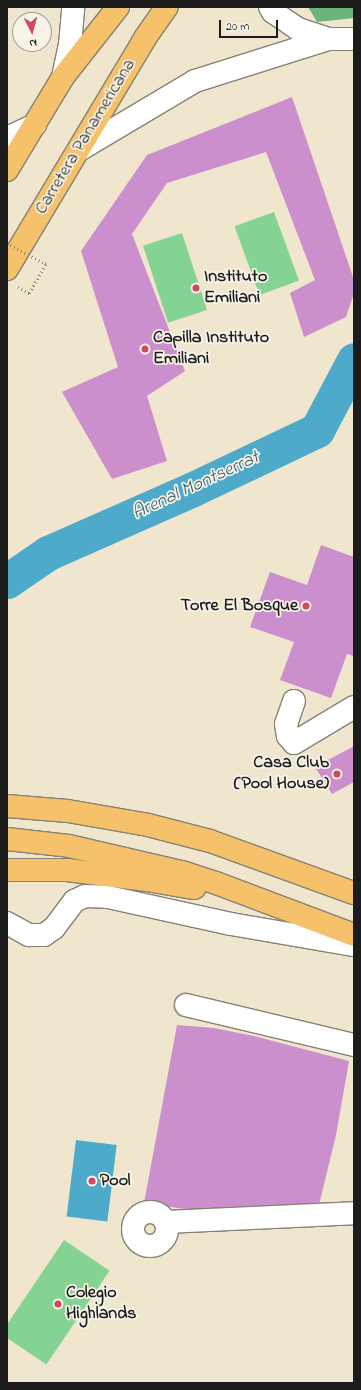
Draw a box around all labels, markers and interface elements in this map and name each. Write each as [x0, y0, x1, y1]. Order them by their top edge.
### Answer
north arrow [12, 12, 52, 52]
scale bar [221, 12, 280, 38]
text: 20 m [226, 18, 249, 36]
text: N [29, 35, 38, 51]
street label: Carretera Panamericana [31, 55, 141, 219]
place label: Instituto Emiliani [204, 267, 267, 310]
marker: Instituto Emiliani [191, 283, 201, 293]
place label: Capilla Instituto Emiliani [153, 328, 269, 370]
marker: Capilla Instituto Emiliani [140, 344, 150, 354]
water label: Arenal Montserrat [129, 447, 263, 525]
place label: Torre El Bosque [180, 595, 298, 617]
marker: Torre El Bosque [301, 601, 311, 611]
place label: Casa Club (Pool House) [234, 753, 329, 796]
marker: Casa Club (Pool House) [332, 769, 342, 779]
place label: Pool [100, 1170, 131, 1192]
marker: Pool [87, 1176, 97, 1186]
place label: Colegio Highlands [66, 1283, 137, 1326]
marker: Colegio Highlands [53, 1299, 63, 1309]

